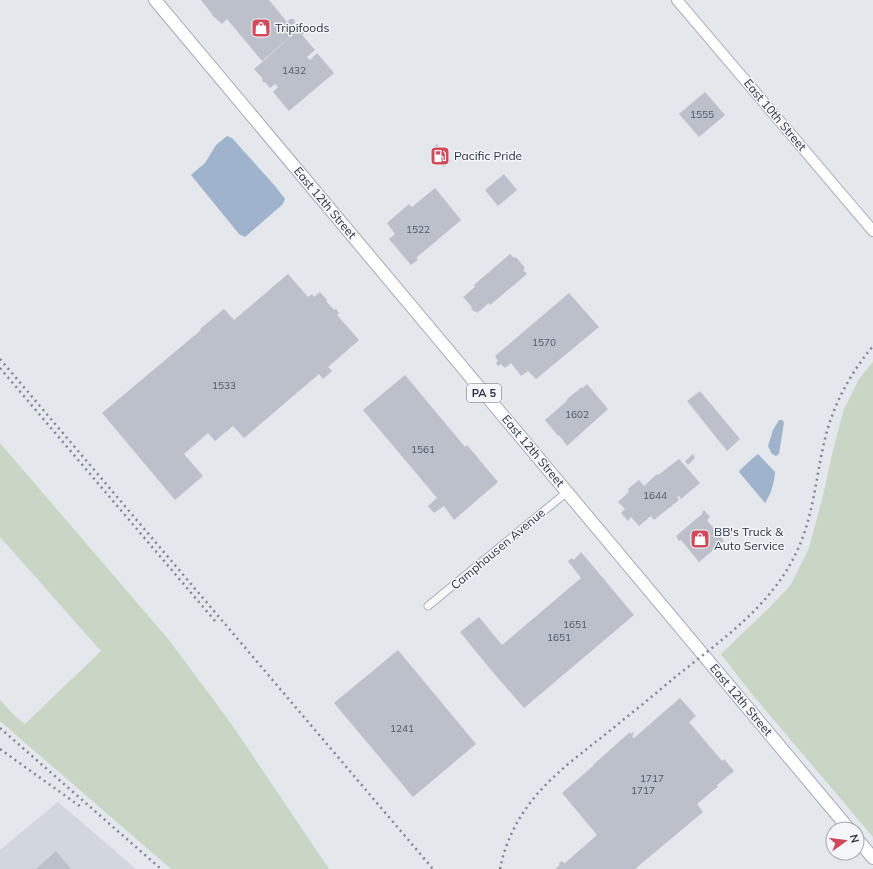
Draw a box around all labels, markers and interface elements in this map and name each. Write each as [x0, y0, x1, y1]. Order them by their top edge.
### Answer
shop icon: Tripifoods [250, 17, 272, 39]
place label: Tripifoods [275, 20, 329, 35]
house number: 1432 [282, 64, 306, 77]
street label: East 10th Street [741, 76, 810, 154]
house number: 1555 [690, 108, 714, 121]
fuel station icon: Pacific Pride [429, 145, 451, 167]
place label: Pacific Pride [454, 148, 522, 163]
street label: East 12th Street [291, 164, 360, 242]
house number: 1522 [406, 223, 430, 236]
house number: 1570 [532, 336, 556, 349]
house number: 1533 [212, 379, 236, 392]
road number: PA 5 [467, 384, 501, 402]
house number: 1602 [565, 408, 589, 421]
street label: East 12th Street [499, 412, 568, 490]
house number: 1561 [411, 443, 435, 456]
house number: 1644 [643, 489, 667, 502]
street label: Camphausen Avenue [447, 505, 548, 592]
place label: BB's Truck & Auto Service [714, 524, 784, 553]
shop icon: BB's Truck & Auto Service [689, 528, 711, 550]
house number: 1651 [563, 618, 587, 631]
house number: 1651 [547, 631, 571, 644]
street label: East 12th Street [707, 661, 776, 739]
house number: 1241 [390, 722, 414, 735]
house number: 1717 [640, 772, 664, 785]
house number: 1717 [631, 784, 655, 797]
north arrow [825, 821, 865, 861]
text: N [847, 833, 863, 844]

